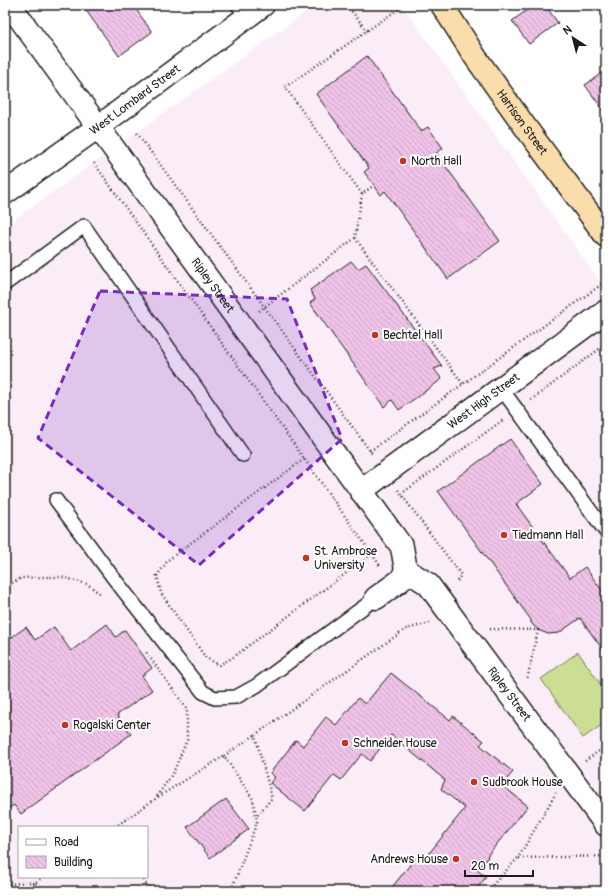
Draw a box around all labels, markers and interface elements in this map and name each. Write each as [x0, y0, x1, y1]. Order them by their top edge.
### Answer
north arrow [553, 18, 593, 58]
text: N [561, 23, 575, 38]
street label: West Lombard Street [87, 61, 183, 138]
street label: Harrison Street [493, 86, 551, 158]
place label: North Hall [411, 154, 462, 169]
marker: North Hall [398, 156, 408, 166]
street label: Ripley Street [188, 255, 238, 316]
place label: Bechtel Hall [383, 328, 443, 343]
marker: Bechtel Hall [370, 330, 380, 340]
street label: West High Street [445, 369, 523, 432]
place label: Tiedmann Hall [512, 528, 584, 543]
marker: Tiedmann Hall [499, 530, 509, 540]
place label: St. Ambrose University [314, 544, 377, 573]
marker: St. Ambrose University [301, 553, 311, 563]
street label: Ripley Street [484, 664, 534, 724]
place label: Rogalski Center [73, 718, 151, 733]
marker: Rogalski Center [60, 720, 70, 730]
place label: Schneider House [353, 736, 437, 751]
marker: Schneider House [340, 738, 350, 748]
place label: Sudbrook House [482, 775, 563, 790]
marker: Sudbrook House [469, 777, 479, 787]
legend [18, 826, 148, 878]
text: Road [54, 835, 79, 850]
place label: Andrews House [370, 852, 448, 867]
scale bar [465, 852, 533, 878]
marker: Andrews House [451, 854, 461, 864]
text: Building [54, 855, 93, 870]
text: 20 m [471, 859, 500, 874]

